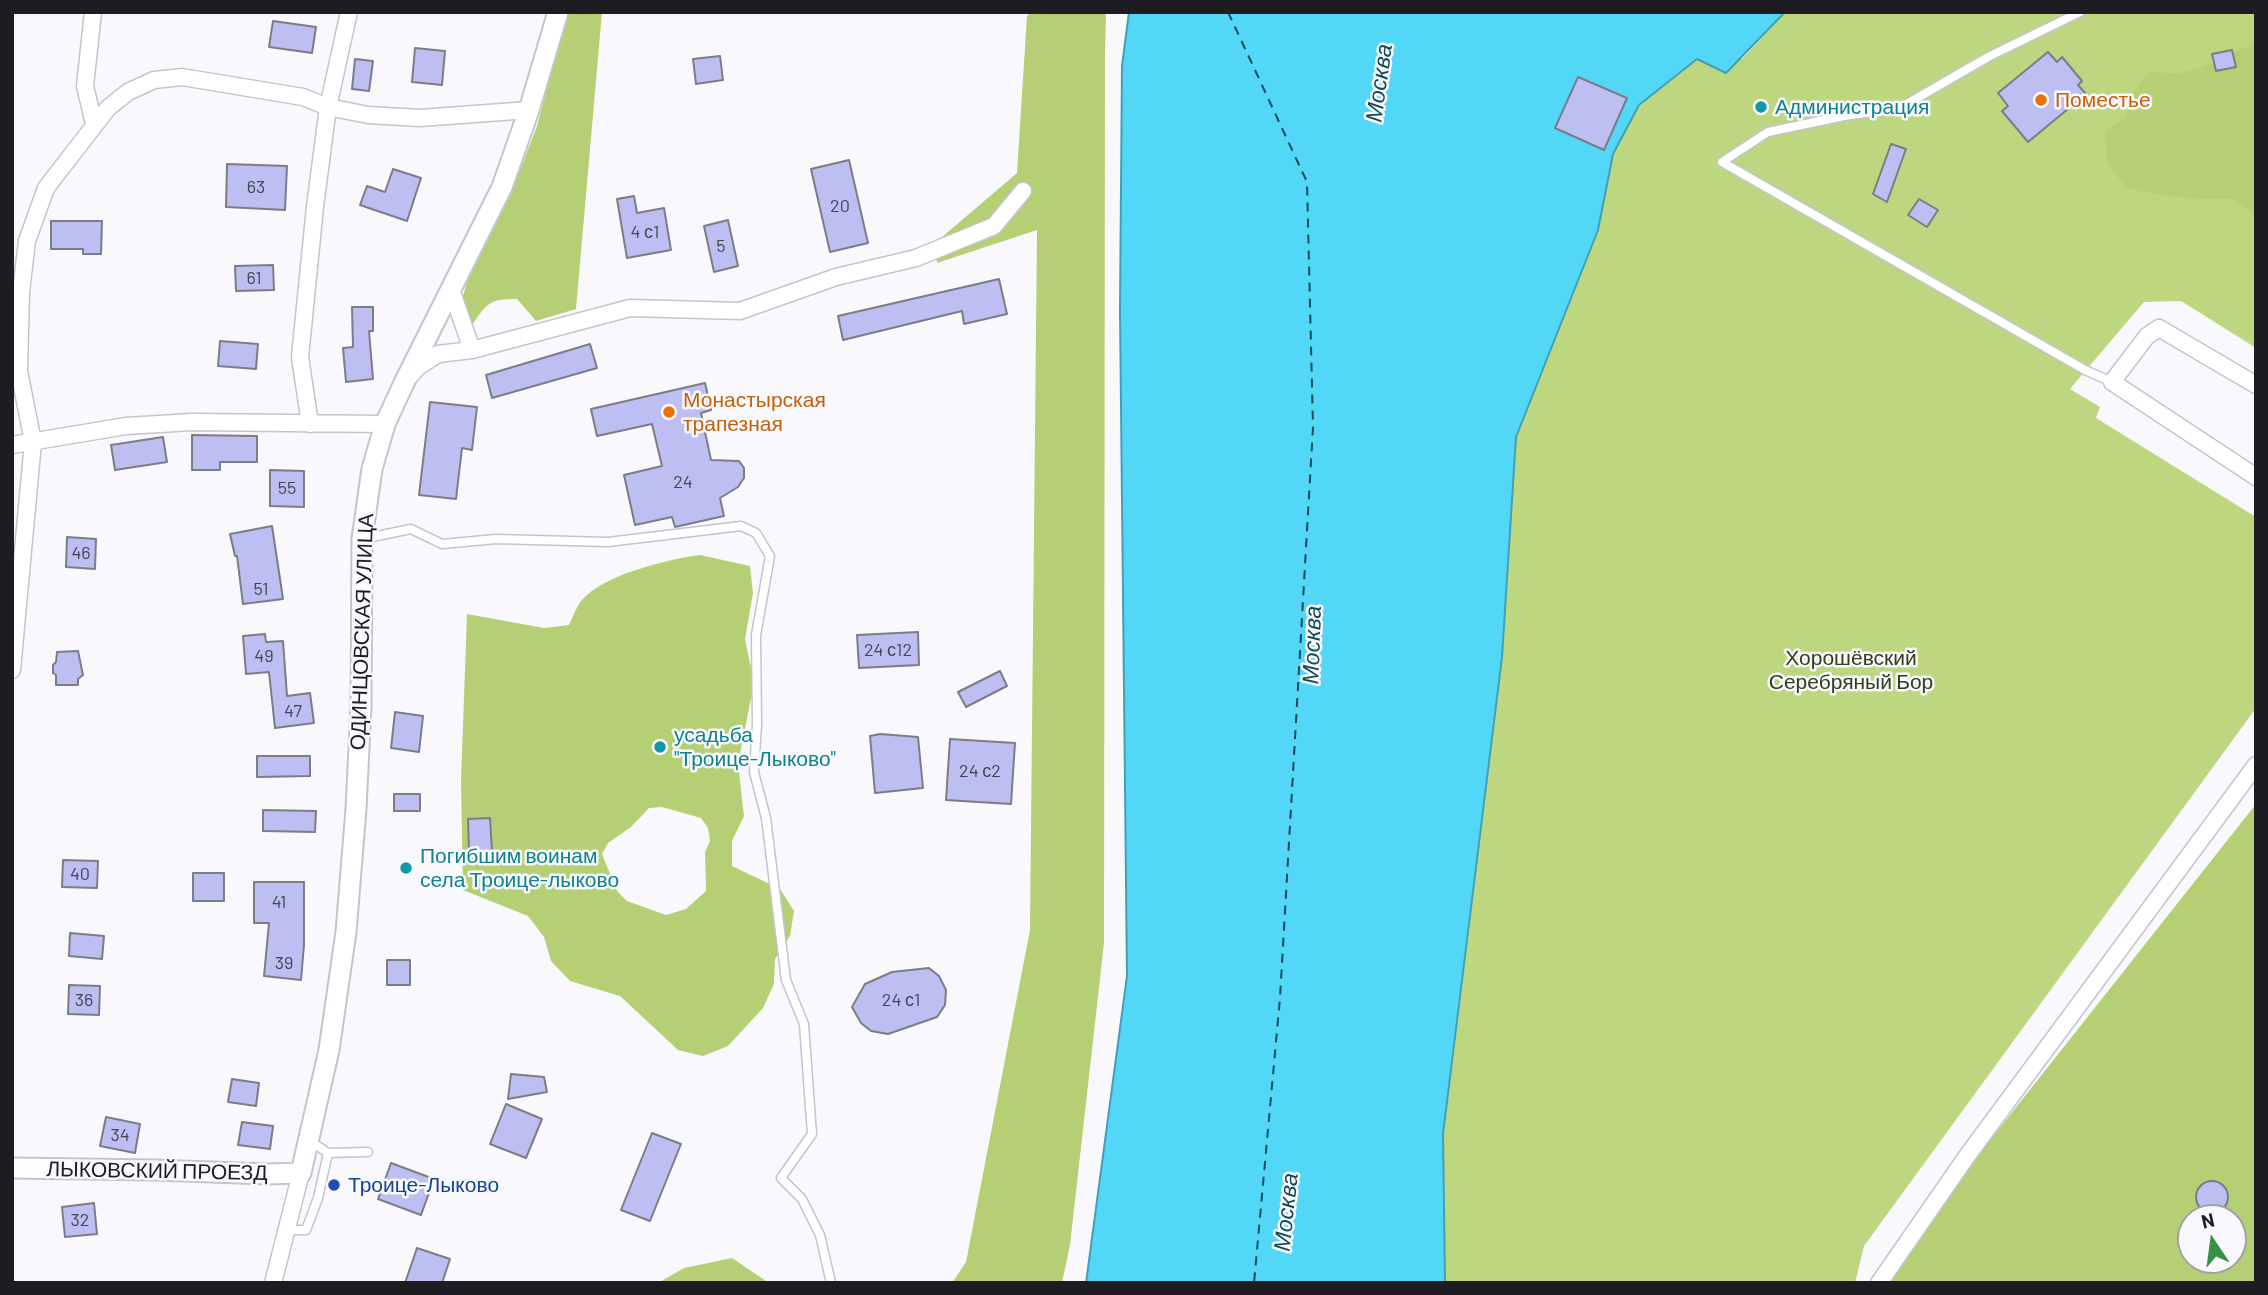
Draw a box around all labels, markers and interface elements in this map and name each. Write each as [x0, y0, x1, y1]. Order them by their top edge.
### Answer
water label: Москва [1360, 42, 1398, 124]
place label: Поместье [2055, 87, 2151, 113]
marker: Поместье [2033, 92, 2049, 108]
place label: Администрация [1775, 94, 1929, 120]
marker: Администрация [1753, 99, 1769, 115]
house number: 63 [247, 176, 265, 198]
house number: 20 [830, 195, 850, 217]
house number: 4 с1 [631, 221, 659, 243]
house number: 5 [716, 235, 726, 257]
house number: 61 [246, 267, 262, 289]
place label: Монастырская трапезная [683, 387, 826, 437]
marker: Монастырская трапезная [661, 404, 677, 420]
house number: 24 [673, 471, 693, 493]
house number: 55 [278, 477, 296, 499]
street label: ОДИНЦОВСКАЯ УЛИЦА [345, 513, 379, 751]
house number: 46 [71, 542, 91, 564]
house number: 51 [253, 578, 269, 600]
water label: Москва [1297, 605, 1327, 685]
house number: 24 с12 [864, 639, 912, 661]
house number: 49 [254, 645, 274, 667]
park label: Хорошёвский Серебряный Бор [1769, 645, 1933, 695]
house number: 47 [284, 700, 302, 722]
place label: усадьба "Троице-Лыково" [674, 722, 836, 772]
marker: усадьба "Троице-Лыково" [652, 739, 668, 755]
house number: 24 с2 [959, 760, 1001, 782]
place label: Погибшим воинам села Троице-лыково [420, 843, 619, 893]
marker: Погибшим воинам села Троице-лыково [398, 860, 414, 876]
house number: 40 [70, 863, 90, 885]
house number: 41 [272, 891, 286, 913]
house number: 39 [275, 952, 293, 974]
house number: 36 [75, 989, 93, 1011]
house number: 24 с1 [882, 989, 920, 1011]
house number: 34 [110, 1124, 130, 1146]
street label: ЛЫКОВСКИЙ ПРОЕЗД [46, 1156, 268, 1186]
water label: Москва [1268, 1171, 1304, 1253]
place label: Троице-Лыково [348, 1172, 499, 1198]
marker: Троице-Лыково [326, 1177, 342, 1193]
north arrow [2177, 1204, 2247, 1274]
text: N [2199, 1207, 2216, 1233]
house number: 32 [71, 1209, 89, 1231]

